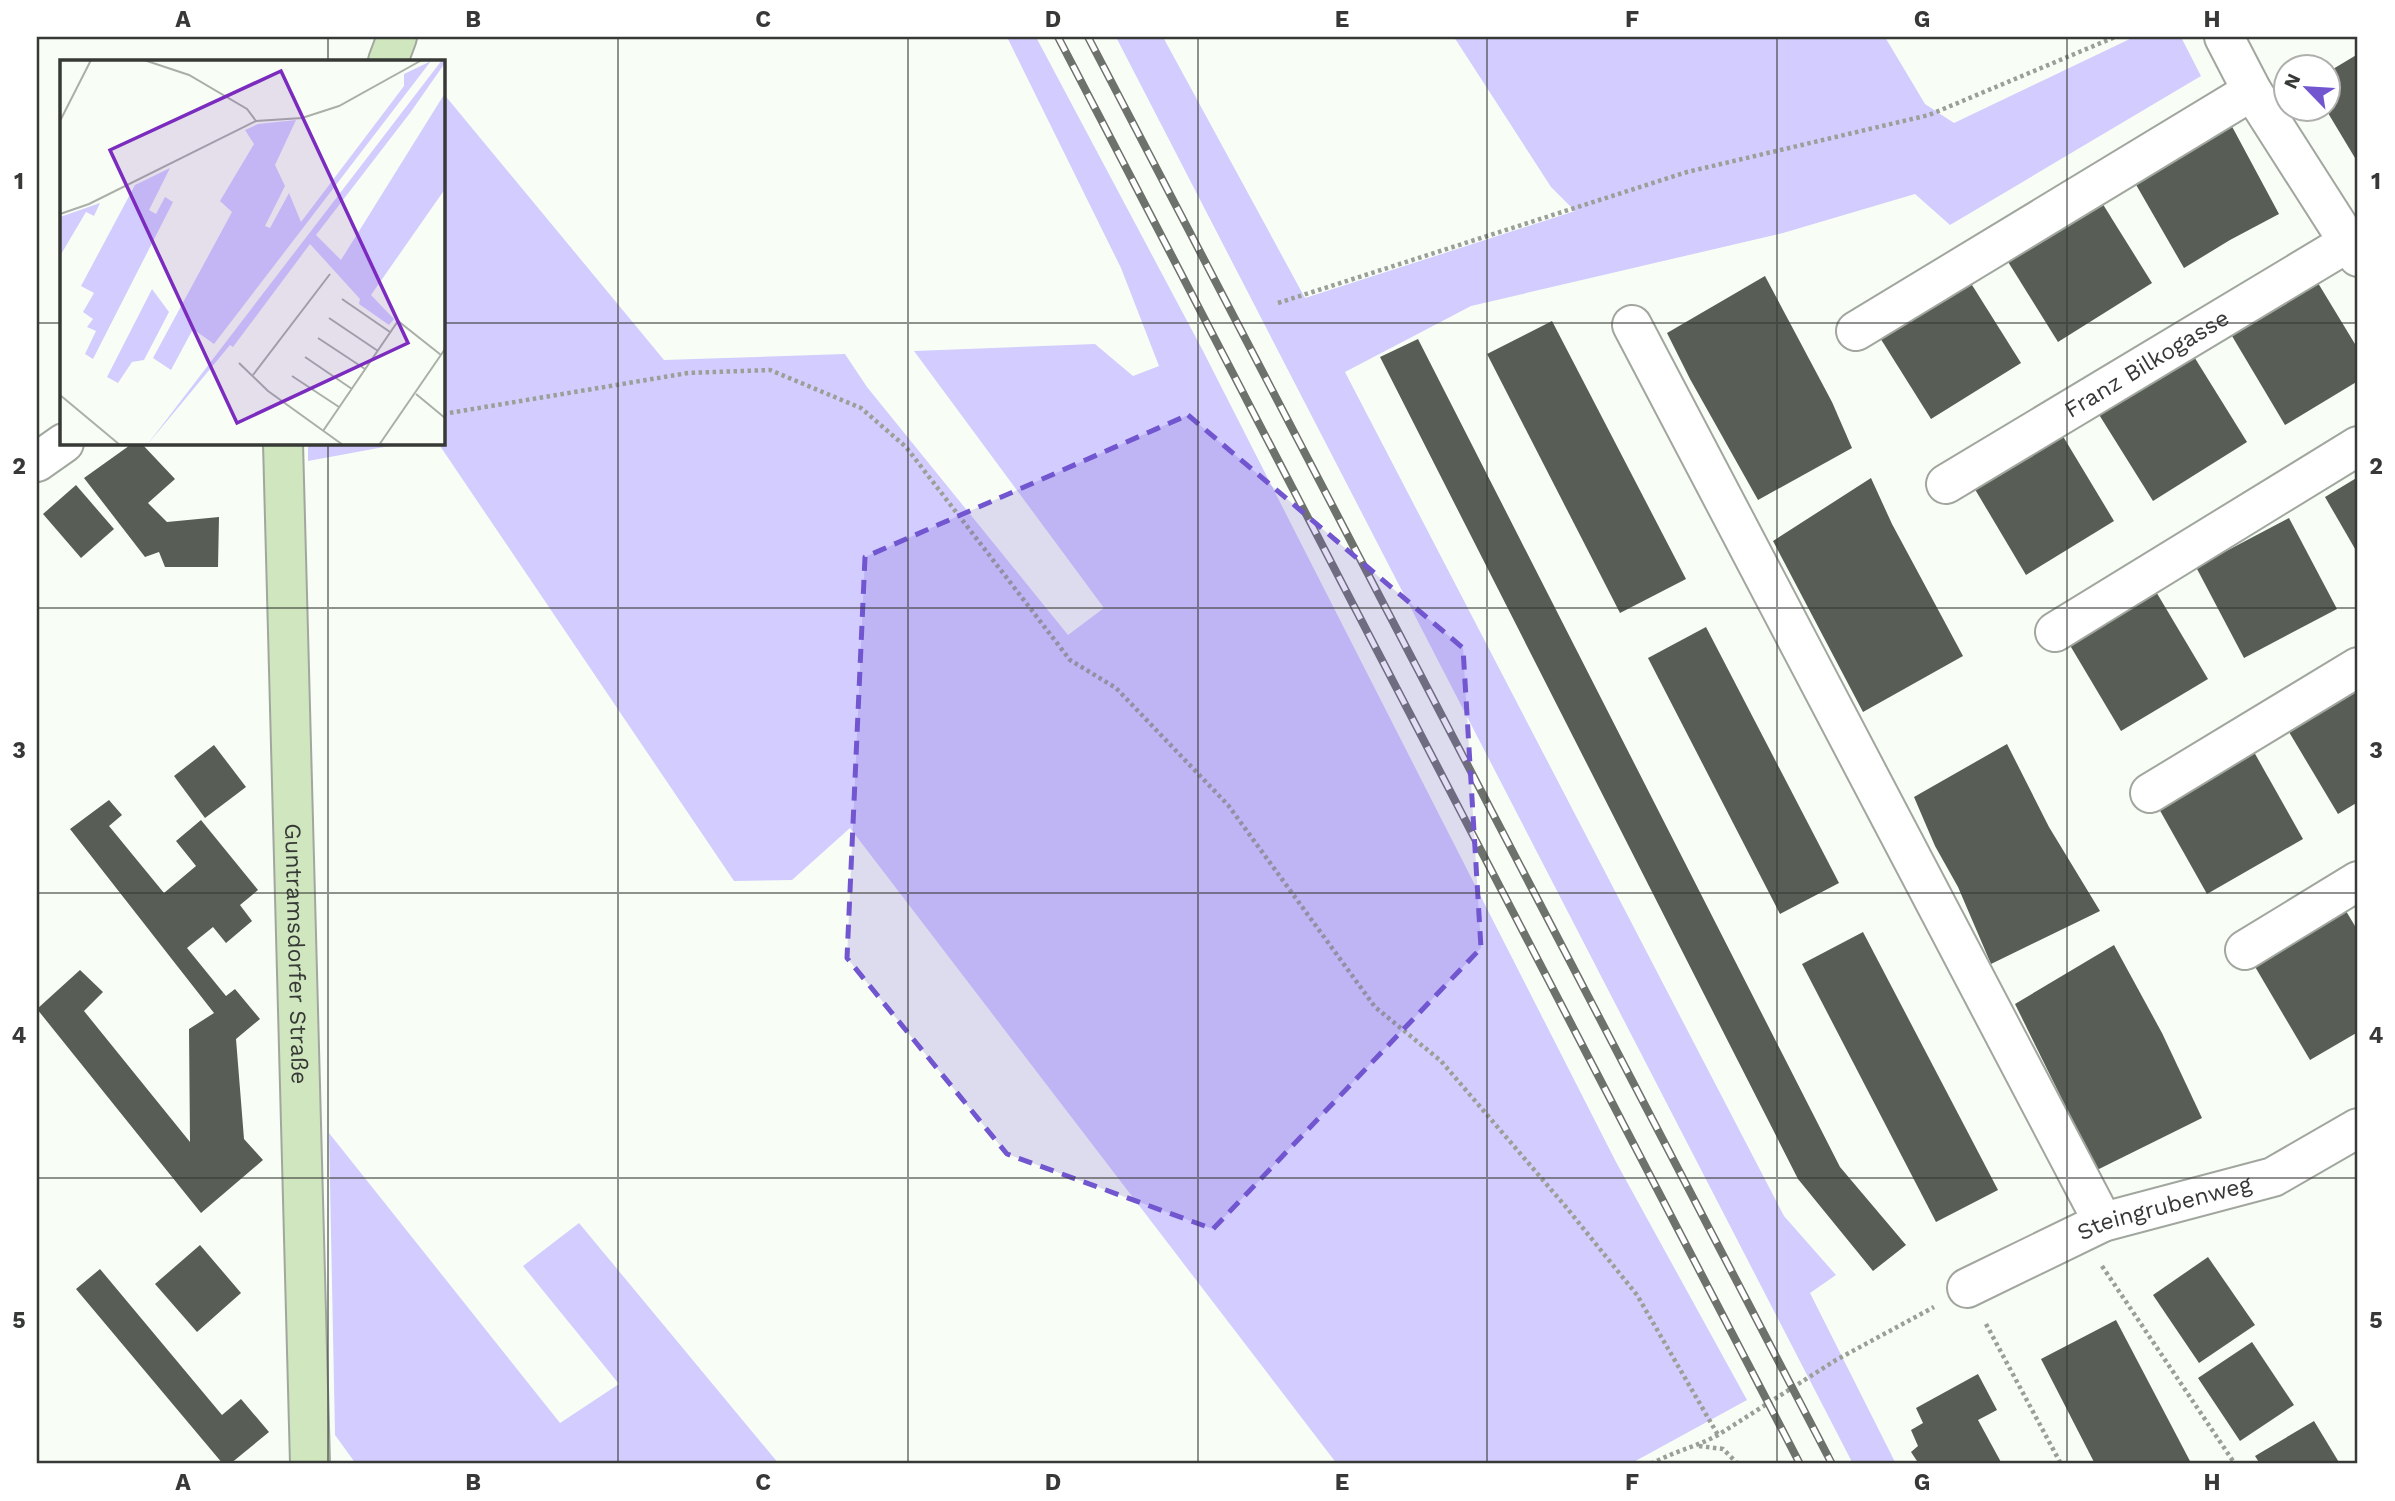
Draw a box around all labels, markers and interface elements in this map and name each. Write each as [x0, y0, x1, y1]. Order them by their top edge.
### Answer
text: A [175, 6, 191, 33]
text: B [465, 6, 481, 33]
text: C [755, 6, 771, 33]
text: D [1045, 6, 1061, 33]
text: E [1335, 6, 1349, 33]
text: F [1625, 6, 1639, 33]
text: G [1914, 6, 1930, 33]
text: H [2203, 6, 2221, 33]
north arrow [2272, 52, 2342, 122]
inset map [60, 60, 444, 444]
text: N [2279, 70, 2305, 92]
text: 1 [14, 168, 24, 195]
text: 1 [2371, 168, 2381, 195]
street label: Franz Bilkogasse [2059, 304, 2234, 423]
text: 2 [12, 453, 26, 480]
text: 2 [2369, 453, 2383, 480]
text: 3 [12, 737, 26, 764]
text: 3 [2369, 737, 2383, 764]
street label: Guntramsdorfer Straße [280, 823, 313, 1085]
text: 4 [12, 1022, 27, 1049]
text: 4 [2369, 1022, 2384, 1049]
street label: Steingrubenweg [2073, 1170, 2255, 1246]
text: 5 [12, 1307, 26, 1334]
text: 5 [2369, 1307, 2383, 1334]
text: A [175, 1469, 191, 1496]
text: B [465, 1469, 481, 1496]
text: C [755, 1469, 771, 1496]
text: D [1045, 1469, 1061, 1496]
text: E [1335, 1469, 1349, 1496]
text: F [1625, 1469, 1639, 1496]
text: G [1914, 1469, 1930, 1496]
text: H [2203, 1469, 2221, 1496]

